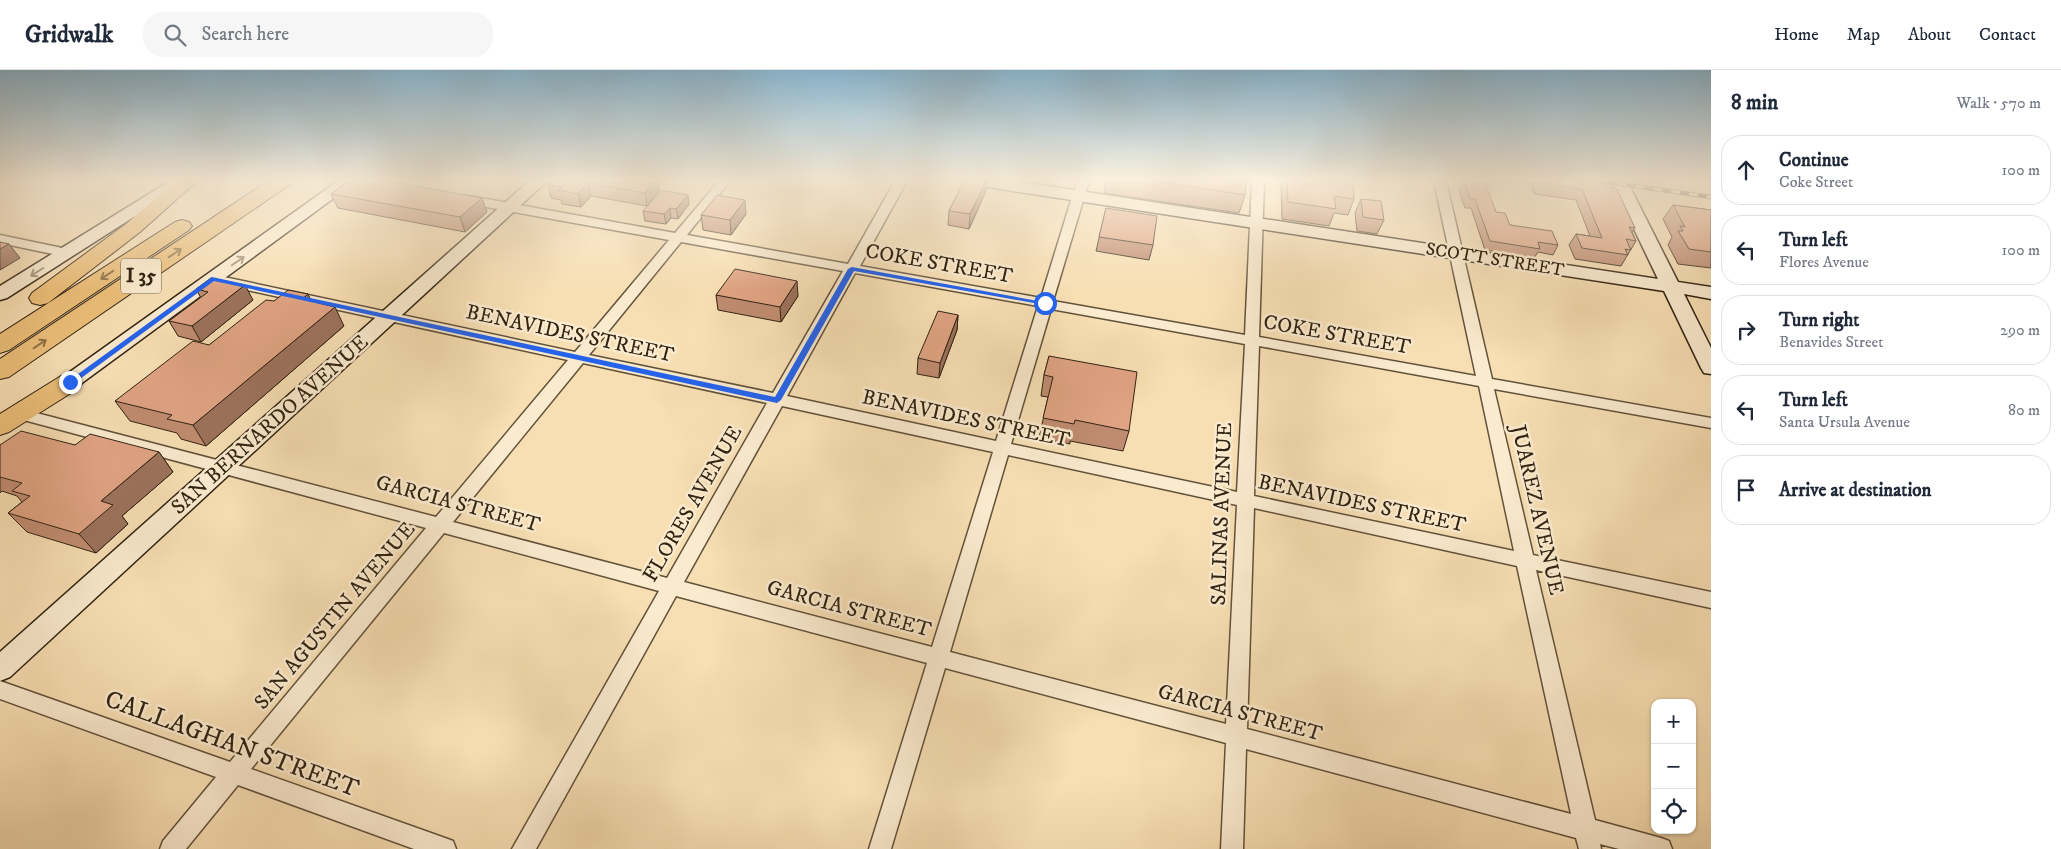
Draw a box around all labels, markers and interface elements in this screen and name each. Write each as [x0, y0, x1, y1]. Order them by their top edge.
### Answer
search box [143, 12, 493, 57]
text: Gridwalk [25, 20, 113, 50]
icon: search [161, 21, 189, 49]
text: Search here [201, 23, 289, 46]
text: Home [1774, 24, 1819, 46]
text: Map [1847, 24, 1880, 46]
text: About [1908, 24, 1951, 46]
text: Contact [1979, 24, 2036, 46]
text: 8 min [1731, 90, 1778, 116]
text: Walk · 570 m [1957, 93, 2041, 113]
text: Continue [1779, 149, 1849, 172]
icon: ahead [1732, 156, 1760, 184]
text: 100 m [2002, 160, 2040, 180]
text: Coke Street [1779, 172, 1853, 192]
text: Turn left [1779, 229, 1848, 252]
icon: left [1732, 236, 1760, 264]
street label: COKE STREET [863, 238, 1015, 290]
street label: SCOTT STREET [1424, 238, 1566, 282]
text: 100 m [2002, 240, 2040, 260]
one-way arrow [168, 248, 182, 258]
text: Flores Avenue [1779, 252, 1869, 272]
one-way arrow [231, 256, 245, 266]
road number: I 35 [121, 258, 161, 294]
one-way arrow [30, 267, 44, 277]
one-way arrow [100, 270, 114, 280]
route start [1034, 292, 1057, 315]
street label: BENAVIDES STREET [464, 299, 676, 369]
street label: COKE STREET [1261, 309, 1413, 361]
text: Turn right [1779, 309, 1859, 332]
icon: right [1732, 316, 1760, 344]
text: 290 m [2000, 320, 2040, 340]
street label: SAN BERNARDO AVENUE [166, 329, 374, 521]
text: Benavides Street [1779, 332, 1883, 352]
one-way arrow [33, 339, 47, 349]
route end [59, 371, 82, 394]
street label: BENAVIDES STREET [860, 384, 1072, 454]
text: Turn left [1779, 389, 1848, 412]
icon: left [1732, 396, 1760, 424]
text: 80 m [2008, 400, 2040, 420]
text: Santa Ursula Avenue [1779, 412, 1910, 432]
street label: FLORES AVENUE [638, 421, 748, 587]
street label: JUAREZ AVENUE [1504, 421, 1569, 598]
street label: SALINAS AVENUE [1206, 422, 1238, 606]
street label: BENAVIDES STREET [1256, 469, 1468, 539]
street label: GARCIA STREET [373, 470, 543, 538]
icon: arrive [1732, 476, 1760, 504]
text: Arrive at destination [1779, 479, 1931, 502]
street label: SAN AGUSTIN AVENUE [249, 517, 421, 715]
street label: GARCIA STREET [764, 575, 934, 643]
street label: GARCIA STREET [1155, 679, 1325, 747]
street label: CALLAGHAN STREET [101, 684, 363, 804]
map controls [1651, 699, 1696, 834]
button: + [1651, 699, 1696, 744]
button: − [1651, 744, 1696, 789]
button: locate [1651, 789, 1696, 834]

